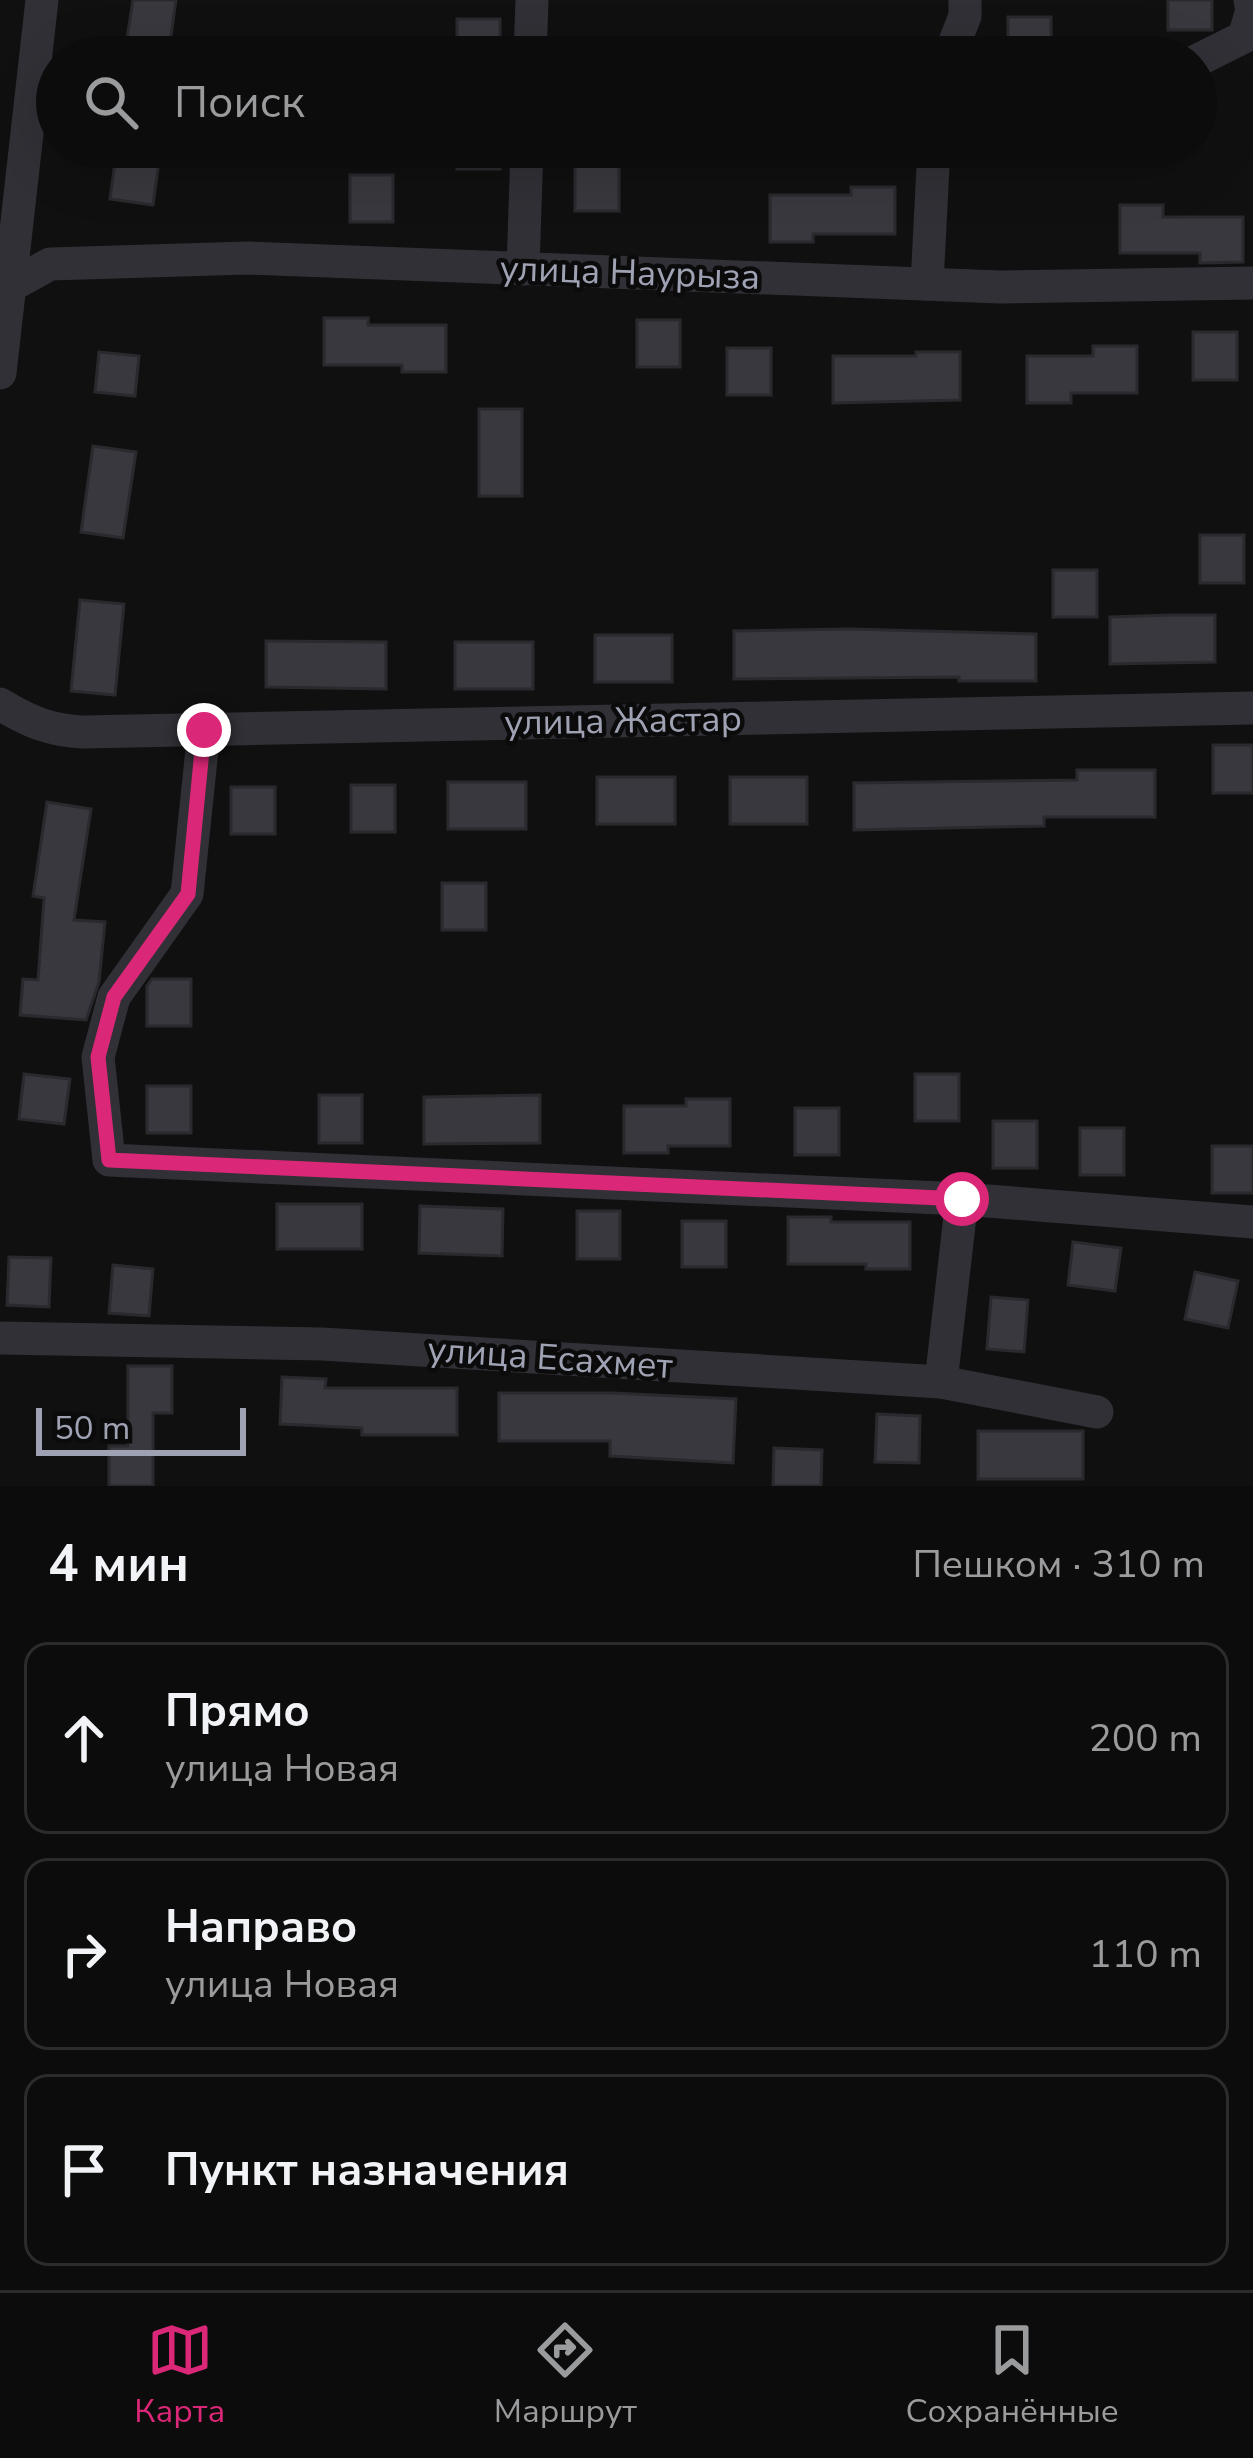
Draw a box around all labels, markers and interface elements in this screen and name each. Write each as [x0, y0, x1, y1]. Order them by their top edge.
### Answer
search box [36, 36, 1217, 168]
icon: search [78, 69, 144, 135]
text: Поиск [174, 72, 305, 133]
street label: улица Наурыза [499, 244, 761, 302]
street label: улица Жастар [504, 694, 742, 748]
route end [177, 703, 231, 757]
route start [935, 1172, 989, 1226]
street label: улица Есахмет [426, 1325, 674, 1391]
scale bar [36, 1402, 246, 1455]
text: 50 m [54, 1406, 130, 1451]
text: 4 мин [48, 1529, 189, 1599]
text: Пешком · 310 m [912, 1538, 1205, 1591]
text: Прямо [165, 1681, 310, 1742]
icon: ahead [51, 1705, 117, 1771]
text: 200 m [1088, 1712, 1202, 1765]
text: улица Новая [165, 1742, 399, 1795]
text: Направо [165, 1897, 357, 1958]
icon: right [51, 1921, 117, 1987]
text: 110 m [1088, 1928, 1202, 1981]
text: улица Новая [165, 1958, 399, 2011]
icon: arrive [51, 2137, 117, 2203]
text: Пункт назначения [165, 2140, 569, 2201]
tab: Карта [134, 2317, 225, 2434]
tab: Маршрут [494, 2317, 637, 2434]
tab: Сохранённые [906, 2317, 1119, 2434]

